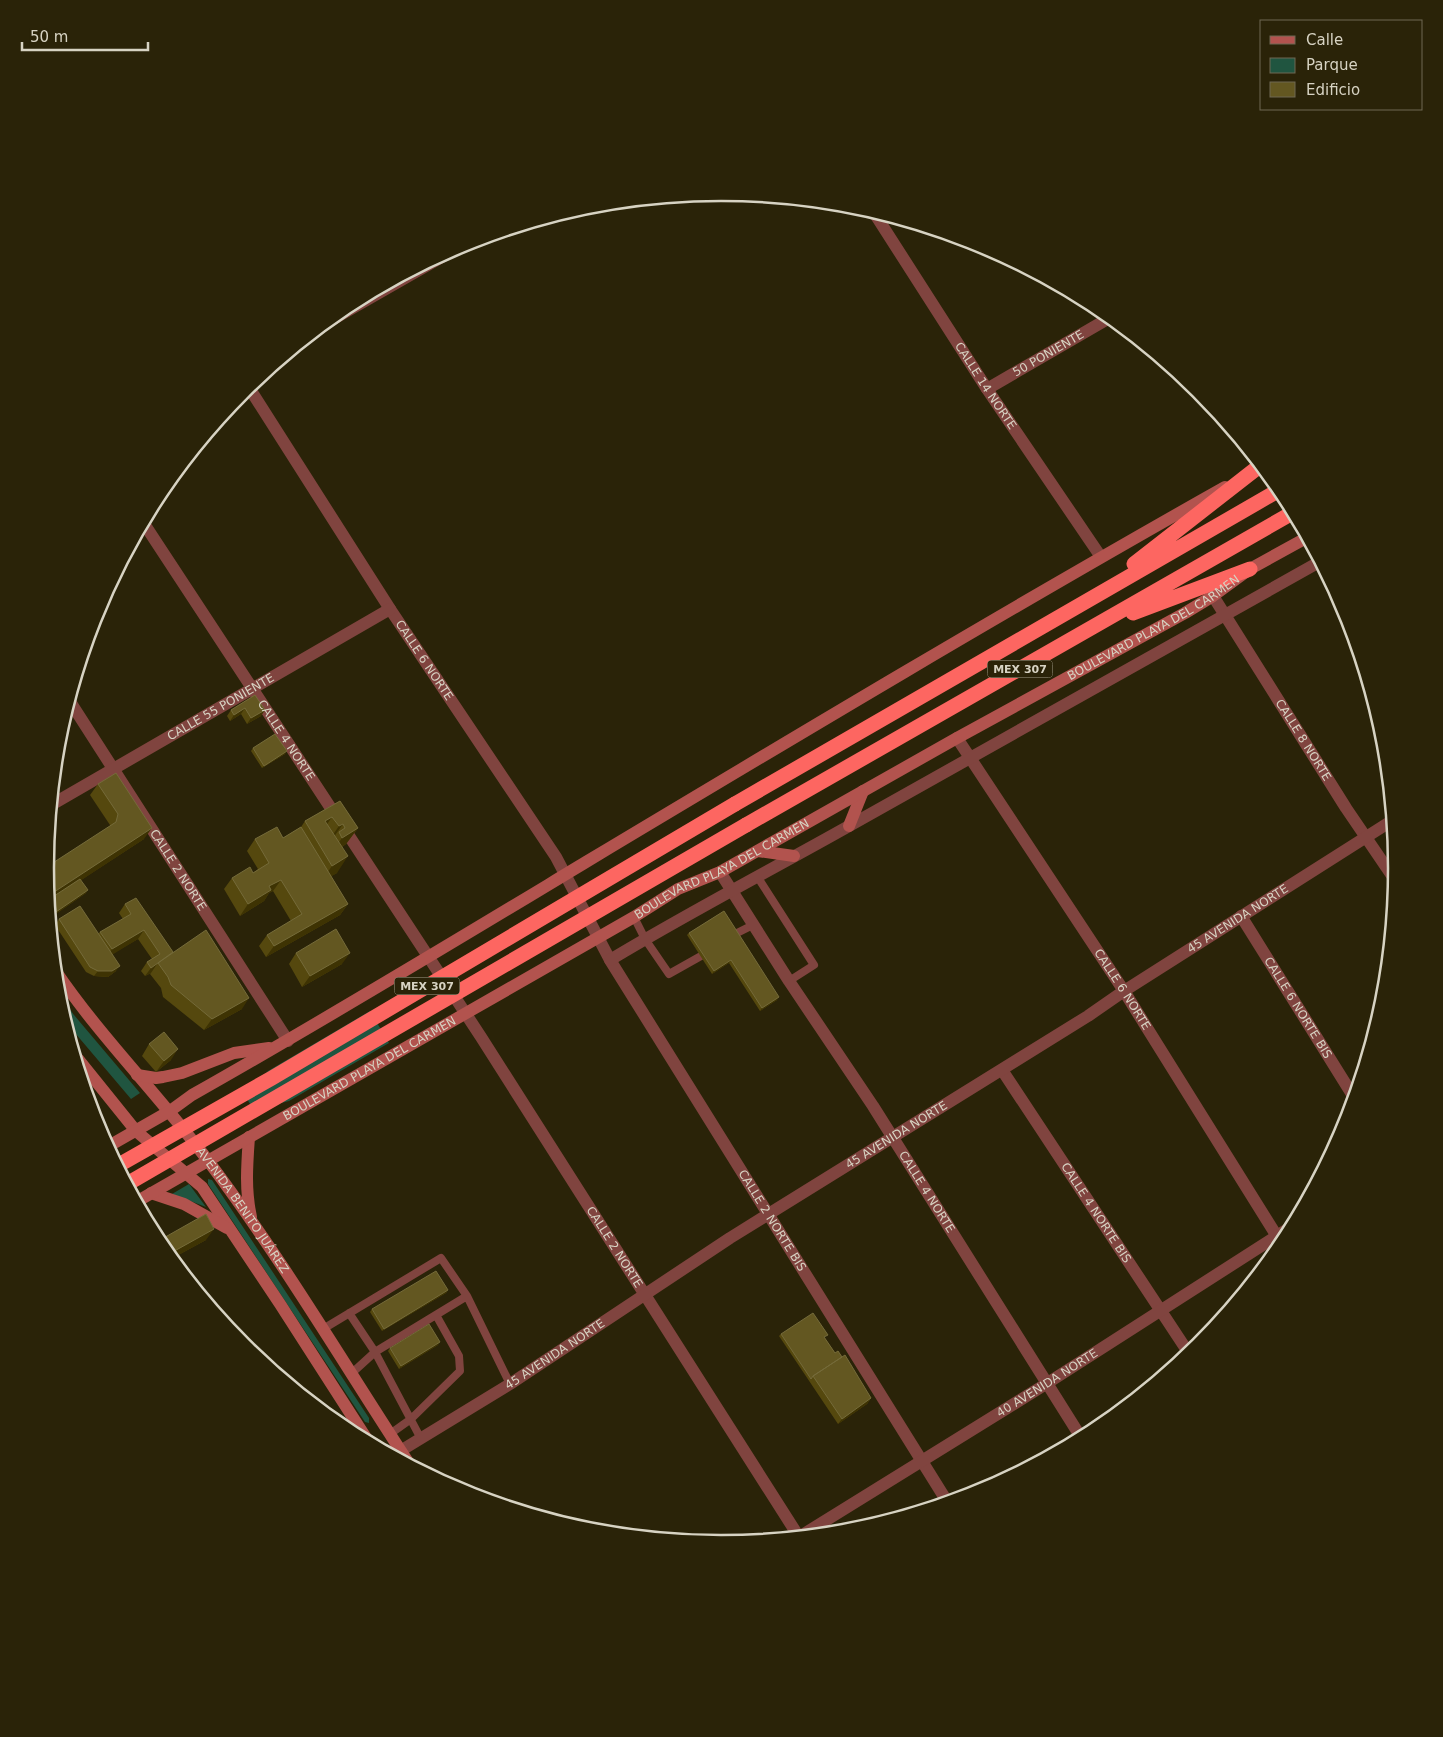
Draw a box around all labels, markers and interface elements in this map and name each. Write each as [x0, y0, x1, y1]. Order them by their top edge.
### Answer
scale bar [22, 20, 149, 52]
legend [1260, 20, 1423, 110]
text: 50 m [30, 28, 68, 46]
text: Calle [1306, 31, 1343, 49]
text: Parque [1306, 56, 1358, 74]
text: Edificio [1306, 81, 1360, 99]
street label: 50 PONIENTE [1010, 327, 1086, 379]
street label: CALLE 14 NORTE [952, 340, 1019, 432]
street label: BOULEVARD PLAYA DEL CARMEN [1065, 572, 1242, 683]
street label: CALLE 6 NORTE [392, 617, 456, 703]
road number: MEX 307 [988, 661, 1052, 678]
street label: CALLE 55 PONIENTE [165, 670, 277, 743]
street label: CALLE 4 NORTE [255, 697, 318, 783]
street label: CALLE 8 NORTE [1273, 697, 1334, 783]
street label: BOULEVARD PLAYA DEL CARMEN [632, 816, 812, 922]
street label: CALLE 2 NORTE [147, 827, 209, 913]
street label: 45 AVENIDA NORTE [1185, 882, 1291, 956]
street label: CALLE 6 NORTE [1091, 946, 1154, 1033]
street label: CALLE 6 NORTE BIS [1261, 954, 1335, 1061]
road number: MEX 307 [394, 978, 460, 994]
street label: BOULEVARD PLAYA DEL CARMEN [281, 1013, 458, 1123]
street label: 45 AVENIDA NORTE [843, 1098, 950, 1172]
street label: AVENIDA BENITO JUÁREZ [193, 1145, 292, 1276]
street label: CALLE 4 NORTE [896, 1148, 958, 1235]
street label: CALLE 4 NORTE BIS [1058, 1160, 1134, 1265]
street label: CALLE 2 NORTE BIS [735, 1167, 809, 1274]
street label: CALLE 2 NORTE [584, 1204, 646, 1290]
street label: 45 AVENIDA NORTE [502, 1316, 607, 1392]
street label: 40 AVENIDA NORTE [994, 1346, 1100, 1420]

